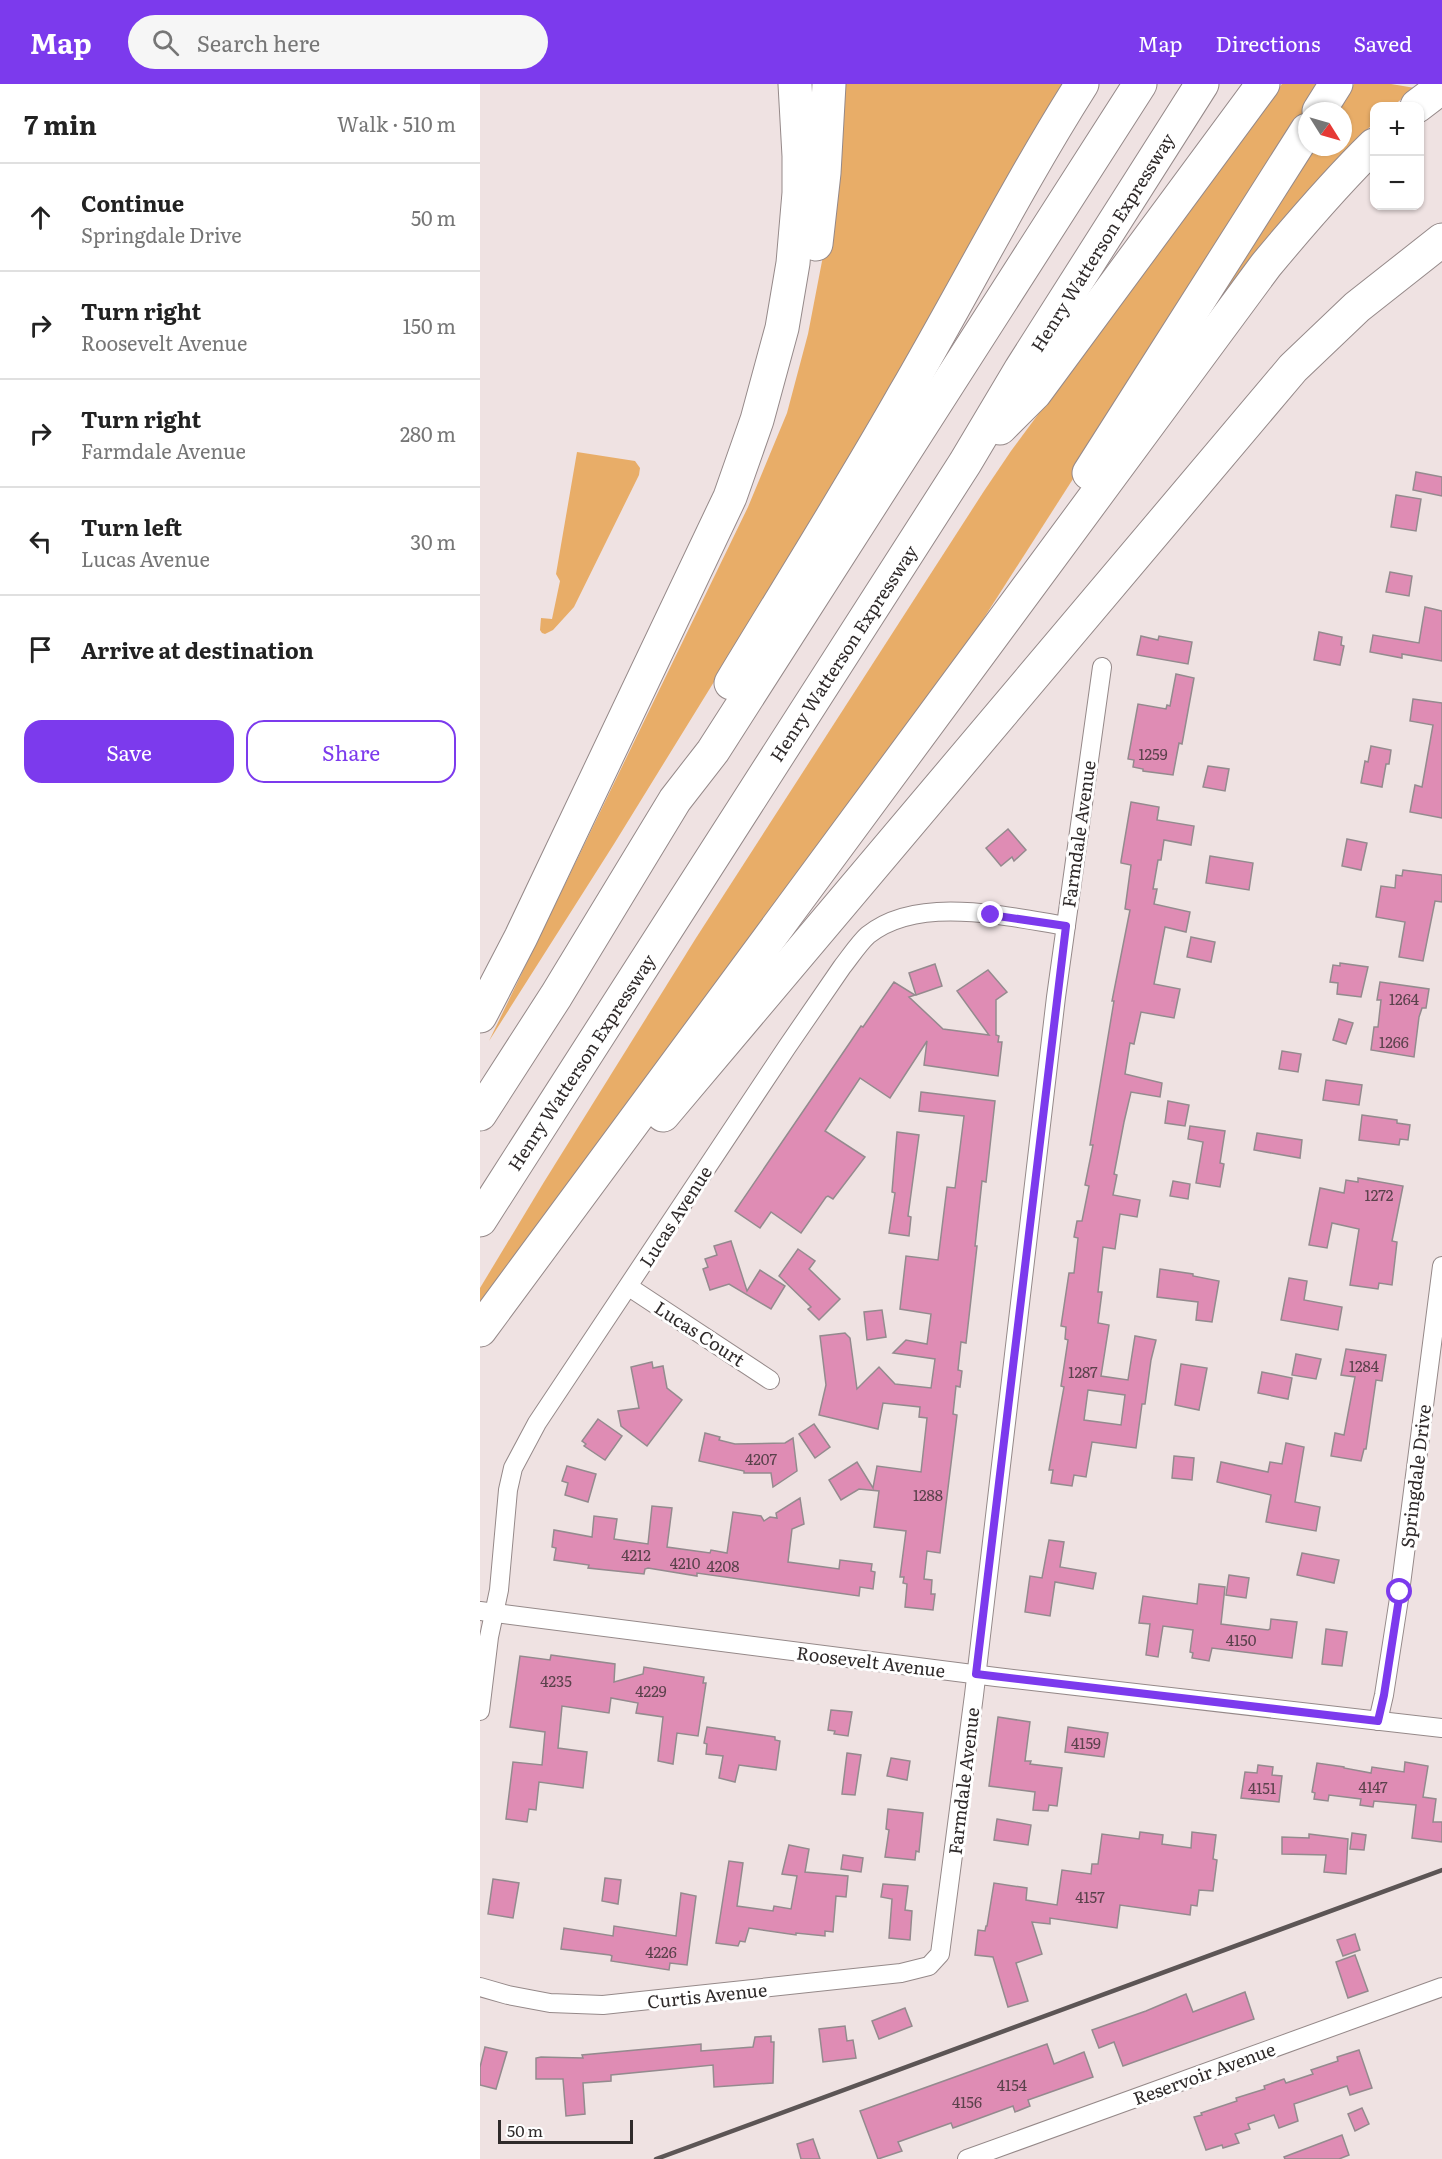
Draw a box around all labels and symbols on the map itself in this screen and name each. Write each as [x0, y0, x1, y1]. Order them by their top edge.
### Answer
north arrow [1298, 102, 1352, 156]
street label: Henry Watterson Expressway [1023, 127, 1181, 357]
street label: Henry Watterson Expressway [763, 539, 924, 767]
house number: 1259 [1138, 742, 1168, 765]
street label: Farmdale Avenue [1054, 759, 1102, 909]
route end [977, 901, 1003, 927]
street label: Henry Watterson Expressway [501, 948, 662, 1176]
house number: 1264 [1389, 987, 1419, 1010]
house number: 1266 [1379, 1030, 1409, 1053]
street label: Lucas Avenue [632, 1160, 718, 1272]
house number: 1272 [1365, 1183, 1394, 1206]
street label: Lucas Court [649, 1294, 751, 1373]
house number: 1284 [1349, 1354, 1379, 1377]
house number: 1287 [1068, 1360, 1098, 1383]
street label: Springdale Drive [1393, 1403, 1437, 1549]
house number: 4207 [745, 1447, 777, 1470]
house number: 1288 [913, 1483, 943, 1506]
house number: 4212 [621, 1543, 651, 1566]
house number: 4210 [670, 1551, 701, 1574]
house number: 4208 [707, 1554, 739, 1577]
route start [1386, 1578, 1412, 1604]
house number: 4150 [1226, 1628, 1257, 1651]
street label: Roosevelt Avenue [795, 1638, 947, 1684]
house number: 4235 [540, 1669, 572, 1692]
house number: 4229 [635, 1679, 667, 1702]
street label: Farmdale Avenue [941, 1706, 985, 1856]
house number: 4159 [1071, 1731, 1101, 1754]
house number: 4147 [1358, 1775, 1388, 1798]
house number: 4151 [1248, 1776, 1276, 1799]
house number: 4157 [1075, 1885, 1105, 1908]
house number: 4226 [645, 1940, 677, 1963]
street label: Curtis Avenue [646, 1975, 768, 2015]
street label: Reservoir Avenue [1129, 2035, 1279, 2111]
house number: 4154 [997, 2073, 1027, 2096]
house number: 4156 [952, 2090, 982, 2113]
scale bar [498, 2117, 633, 2144]

